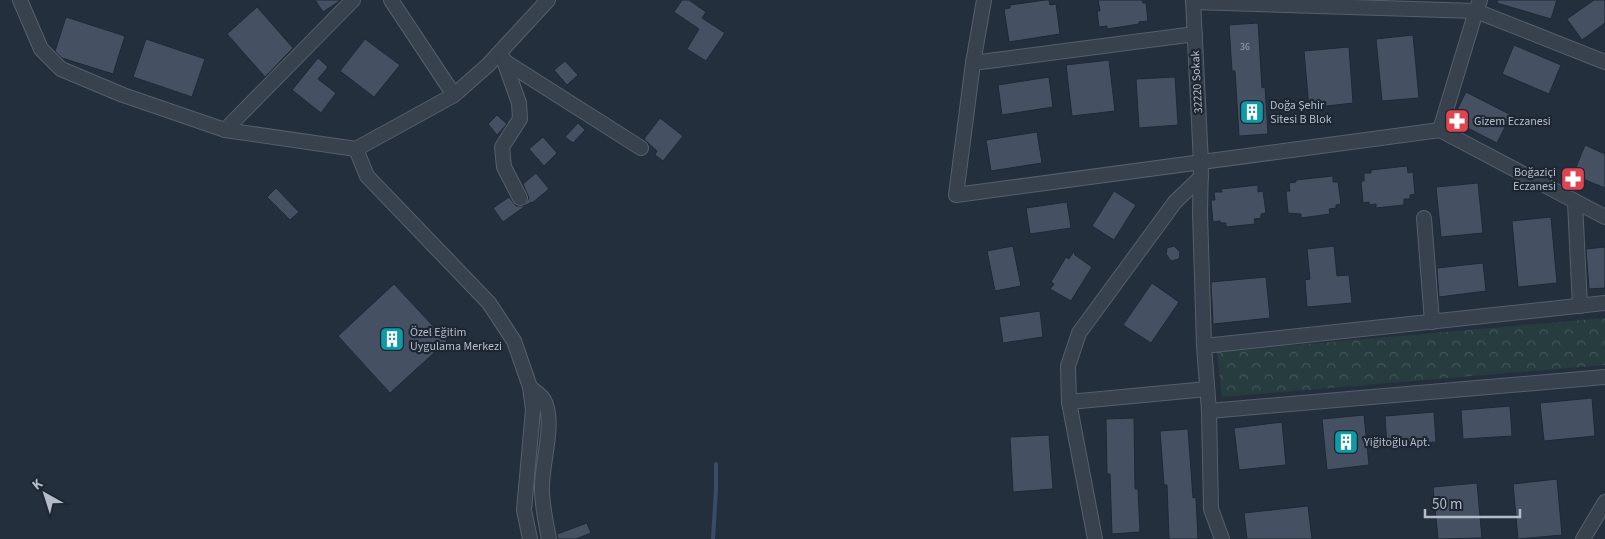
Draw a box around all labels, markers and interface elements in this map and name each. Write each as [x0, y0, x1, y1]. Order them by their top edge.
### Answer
house number: 36 [1240, 40, 1250, 54]
street label: 32220 Sokak [1187, 50, 1207, 114]
place label: Doğa Şehir Sitesi B Blok [1270, 97, 1332, 128]
building icon: Doğa Şehir Sitesi B Blok [1239, 99, 1265, 125]
pharmacy icon: Gizem Eczanesi [1444, 108, 1470, 134]
place label: Gizem Eczanesi [1474, 113, 1551, 130]
place label: Boğaziçi Eczanesi [1513, 164, 1556, 195]
pharmacy icon: Boğaziçi Eczanesi [1560, 166, 1586, 192]
place label: Özel Eğitim Uygulama Merkezi [410, 324, 502, 355]
building icon: Özel Eğitim Uygulama Merkezi [379, 326, 405, 352]
building icon: Yiğitoğlu Apt. [1333, 429, 1359, 455]
place label: Yiğitoğlu Apt. [1363, 434, 1430, 451]
north arrow [20, 469, 70, 519]
text: K [28, 474, 47, 495]
scale bar [1425, 486, 1520, 518]
text: 50 m [1432, 494, 1462, 515]

